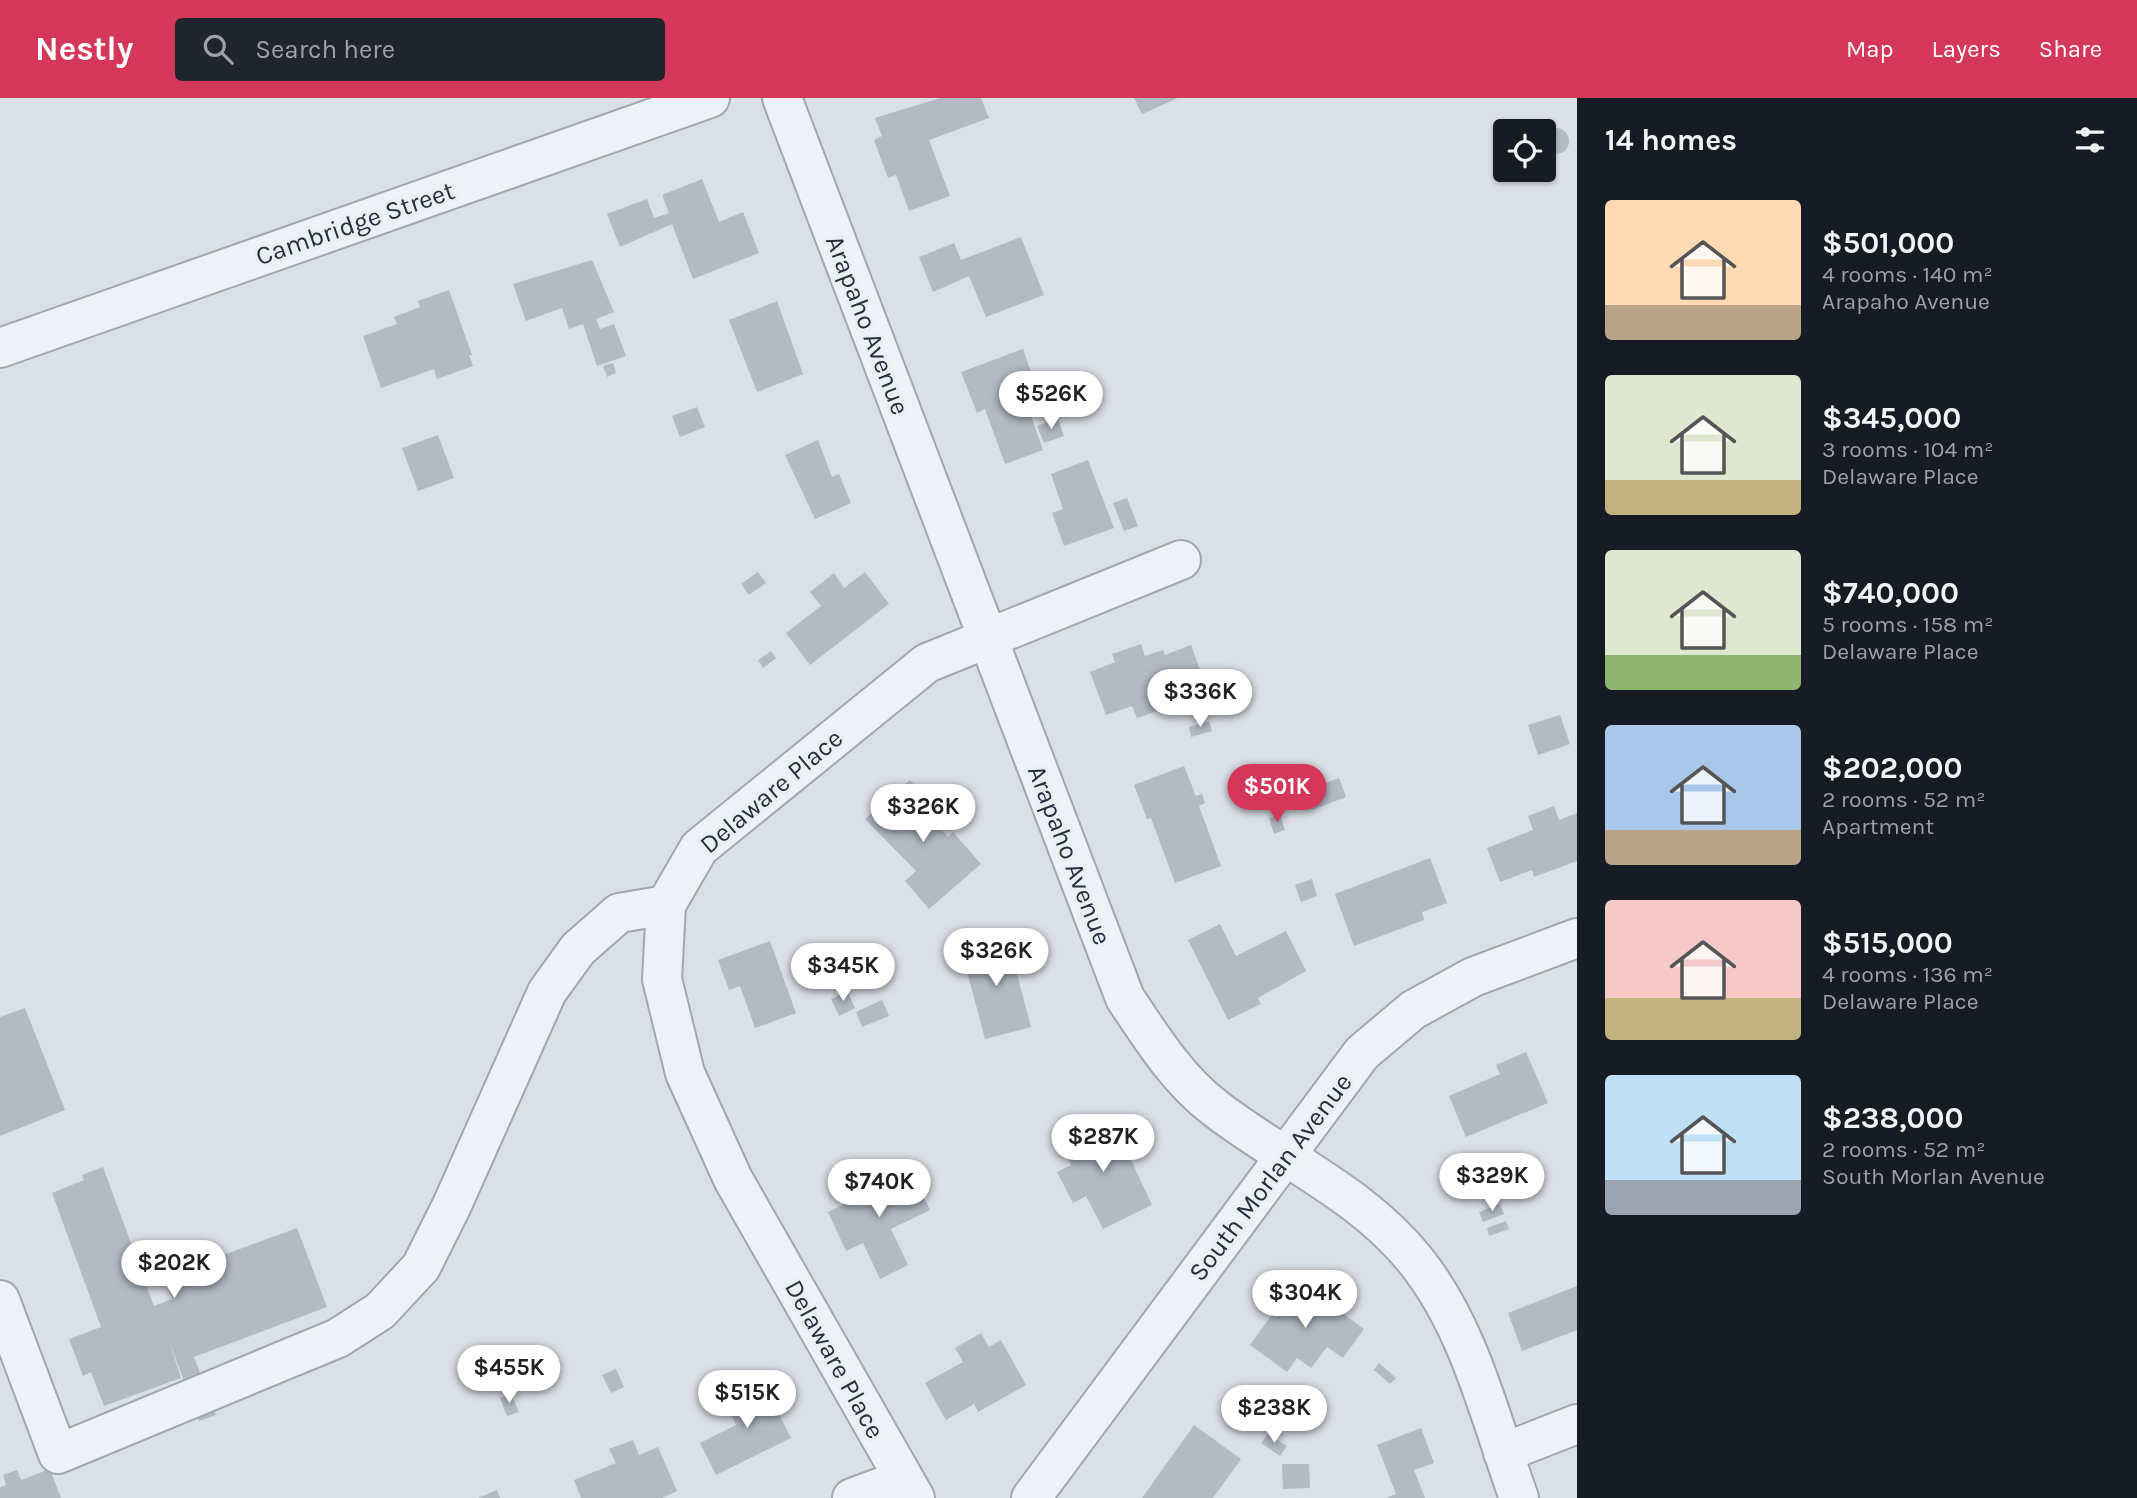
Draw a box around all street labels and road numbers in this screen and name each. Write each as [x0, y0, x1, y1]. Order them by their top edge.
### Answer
street label: Cambridge Street [252, 175, 459, 272]
street label: Arapaho Avenue [819, 231, 916, 419]
street label: Delaware Place [694, 723, 849, 860]
street label: Arapaho Avenue [1021, 761, 1118, 949]
street label: South Morlan Avenue [1182, 1067, 1359, 1287]
street label: Delaware Place [778, 1274, 891, 1444]

